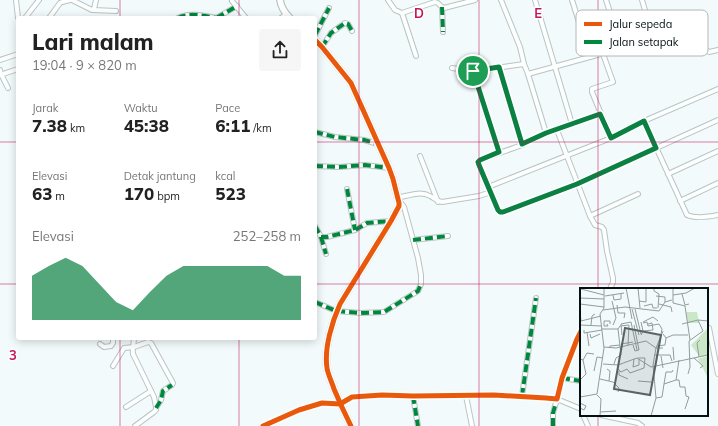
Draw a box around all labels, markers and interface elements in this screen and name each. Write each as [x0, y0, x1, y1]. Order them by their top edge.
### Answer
text: D [414, 5, 424, 21]
text: E [534, 5, 542, 21]
legend [576, 10, 708, 56]
text: Jalur sepeda [609, 17, 672, 31]
text: Lari malam [32, 28, 154, 56]
button: share [259, 29, 301, 71]
text: Jalan setapak [609, 35, 679, 49]
pin [456, 54, 490, 88]
text: 19:04 · 9 × 820 m [32, 57, 137, 73]
icon: arrive [462, 60, 484, 82]
text: Jarak [32, 101, 58, 115]
text: Waktu [124, 101, 158, 115]
text: Pace [215, 101, 240, 115]
text: 7.38 [32, 115, 67, 136]
text: 45:38 [124, 115, 169, 136]
text: 6:11 [215, 115, 250, 136]
text: km [67, 121, 85, 135]
text: /km [250, 121, 272, 135]
text: Elevasi [32, 169, 67, 183]
text: Detak jantung [124, 169, 196, 183]
text: kcal [215, 169, 235, 183]
text: 63 [32, 183, 52, 204]
text: 170 [124, 183, 154, 204]
text: 523 [215, 183, 246, 204]
text: m [52, 189, 65, 203]
text: bpm [154, 189, 180, 203]
text: Elevasi [32, 228, 74, 244]
text: 252–258 m [233, 228, 301, 244]
inset map [580, 288, 708, 416]
text: 3 [9, 347, 17, 363]

